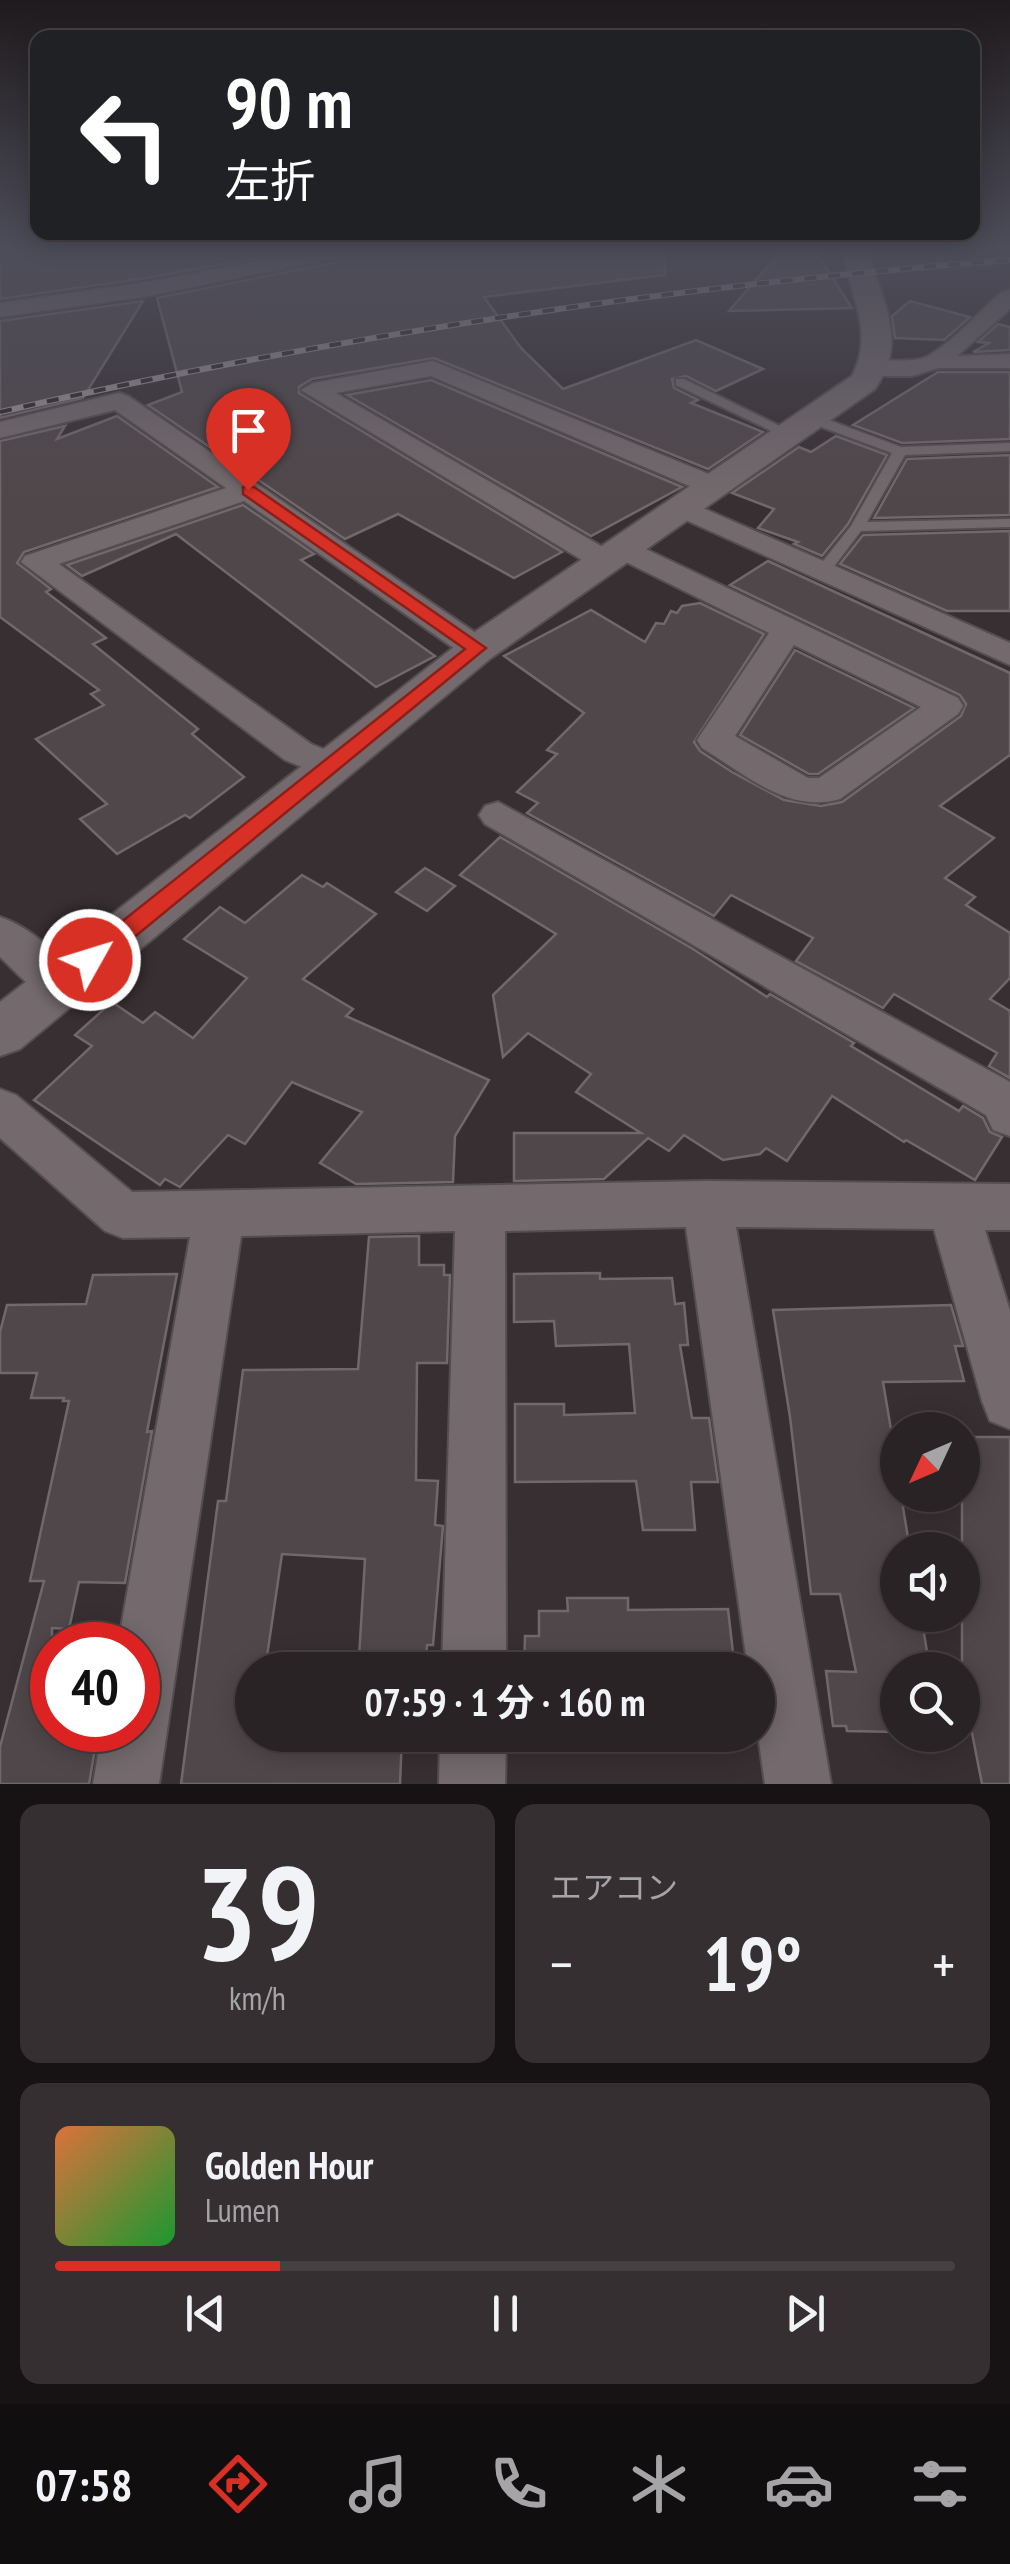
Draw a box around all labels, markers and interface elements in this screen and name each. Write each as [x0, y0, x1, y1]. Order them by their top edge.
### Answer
text: 90 m [225, 57, 353, 147]
icon: left [60, 70, 190, 200]
text: 左折 [225, 151, 315, 209]
pin [206, 388, 291, 491]
icon: arrive [221, 403, 276, 458]
position arrow [38, 908, 142, 1012]
north arrow [880, 1412, 980, 1512]
map controls [880, 1412, 980, 1752]
button: sound [880, 1532, 980, 1632]
speed limit sign: 40 [30, 1622, 160, 1752]
button: search [880, 1652, 980, 1752]
text: 07:59 · 1 分 · 160 m [365, 1677, 645, 1726]
text: 39 [195, 1828, 320, 1996]
text: エアコン [550, 1866, 678, 1908]
text: 19° [703, 1915, 802, 2012]
text: − [550, 1928, 573, 1999]
text: + [932, 1928, 955, 1999]
text: km/h [229, 1977, 286, 2019]
text: Golden Hour [205, 2140, 374, 2189]
text: Lumen [205, 2189, 280, 2231]
icon: previous [178, 2286, 233, 2341]
icon: pause [478, 2286, 533, 2341]
icon: next [778, 2286, 833, 2341]
icon: directions [203, 2449, 273, 2519]
icon: music [343, 2449, 413, 2519]
icon: phone [484, 2449, 554, 2519]
icon: climate [624, 2449, 694, 2519]
icon: car [764, 2449, 834, 2519]
icon: filters [905, 2449, 975, 2519]
text: 07:58 [35, 2455, 133, 2513]

